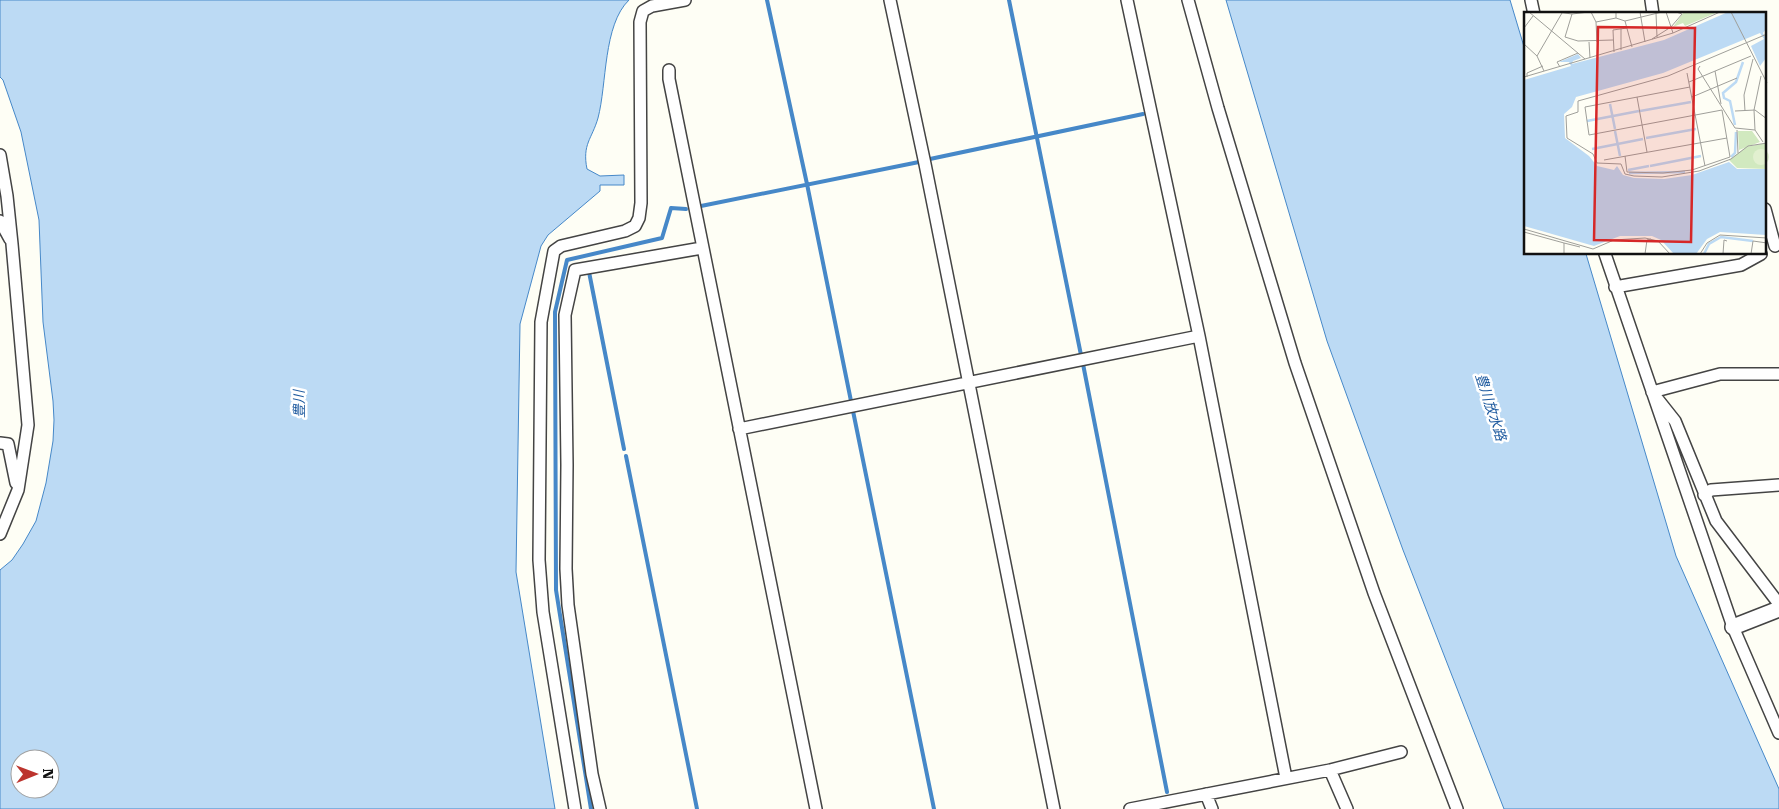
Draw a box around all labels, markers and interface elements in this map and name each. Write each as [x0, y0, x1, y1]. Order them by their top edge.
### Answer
inset map [1524, 12, 1766, 255]
water label: 豊川放水路 [1473, 371, 1510, 444]
water label: 豊川 [291, 388, 307, 418]
north arrow [10, 749, 60, 799]
text: N [40, 768, 56, 780]

